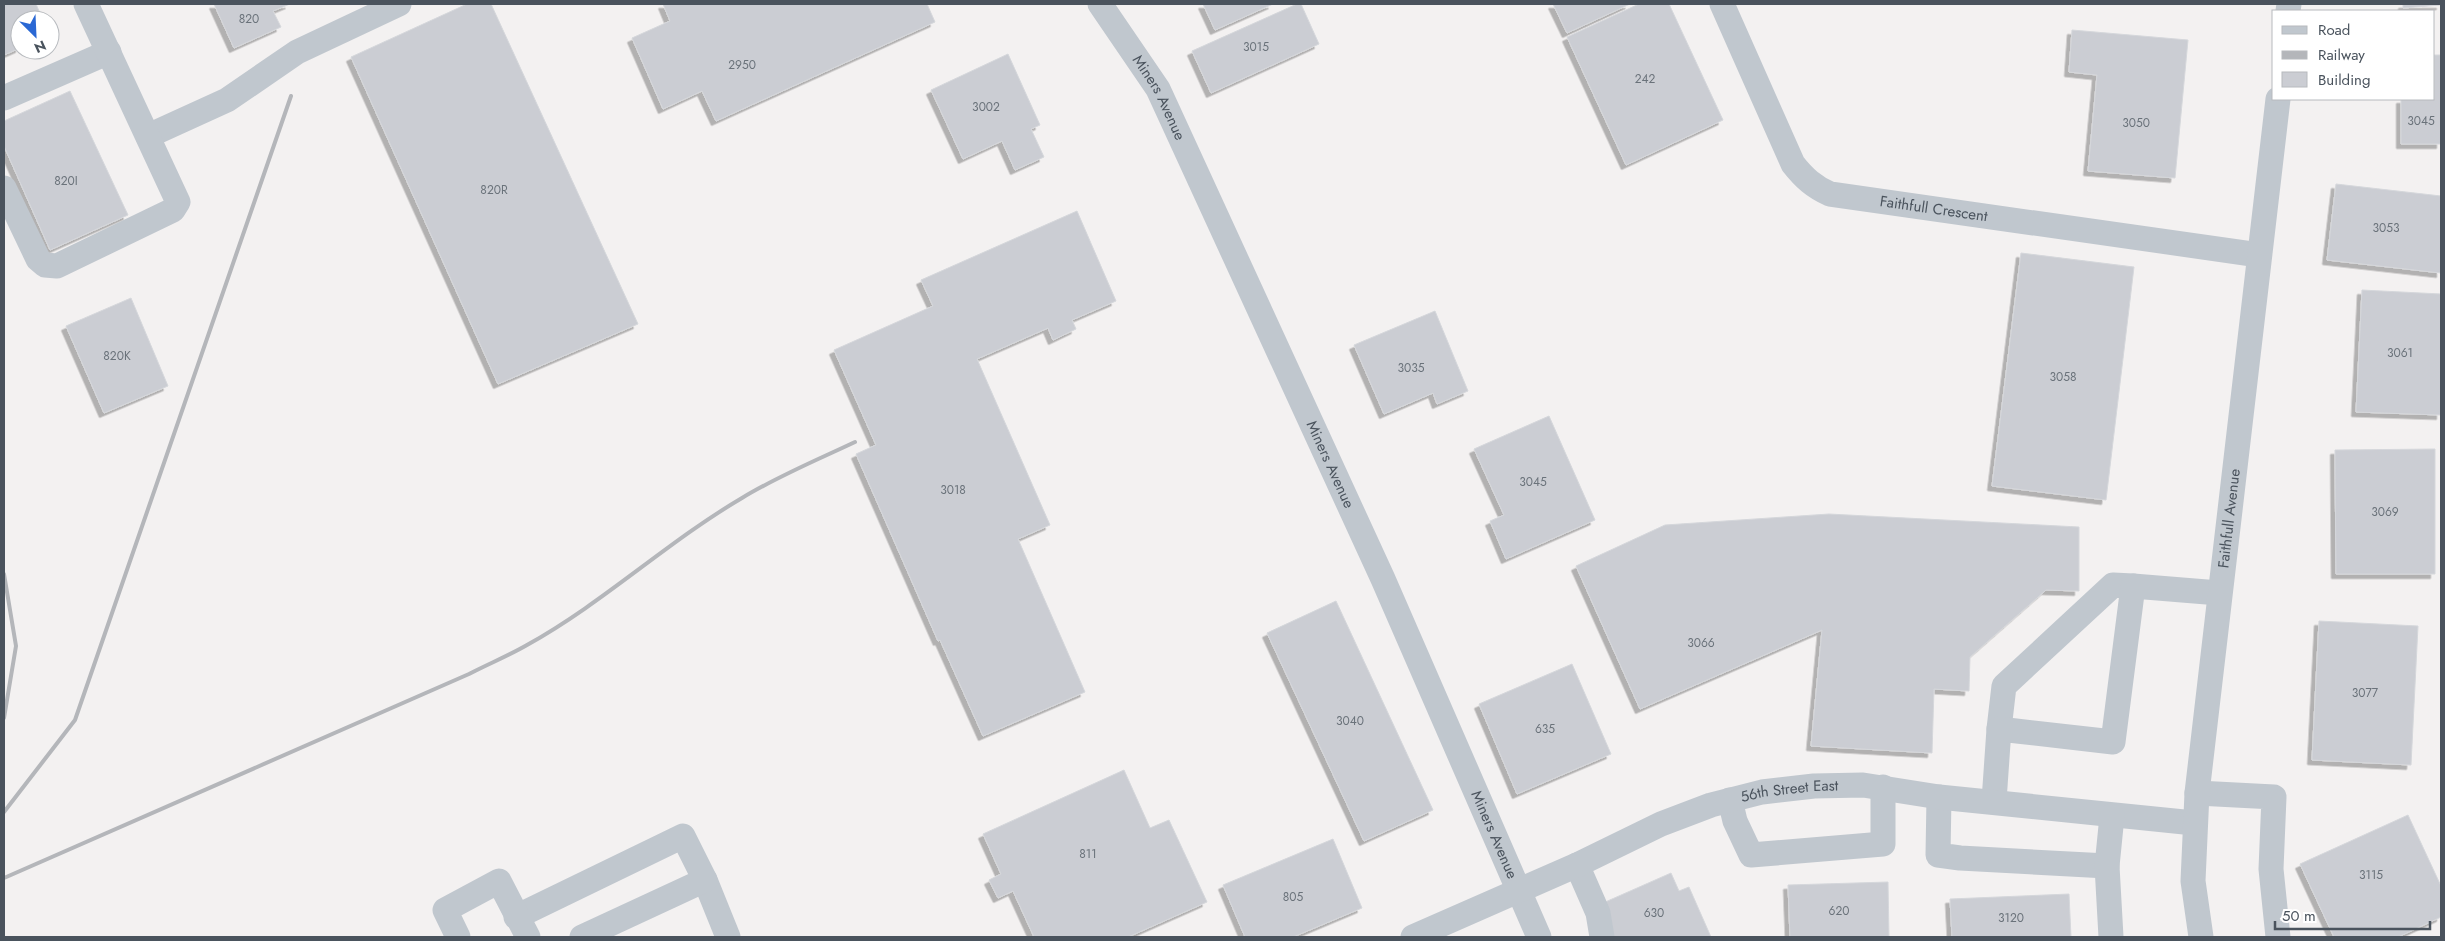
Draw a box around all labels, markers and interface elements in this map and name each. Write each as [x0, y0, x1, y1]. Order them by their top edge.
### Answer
north arrow [10, 10, 60, 60]
house number: 820 [239, 10, 259, 28]
legend [2272, 10, 2435, 100]
text: Road [2318, 19, 2350, 41]
text: N [31, 35, 49, 58]
house number: 3015 [1243, 38, 1269, 56]
text: Railway [2318, 44, 2365, 66]
street label: Miners Avenue [1127, 51, 1191, 144]
house number: 2950 [728, 56, 756, 74]
text: Building [2318, 69, 2370, 91]
house number: 242 [1635, 70, 1655, 88]
house number: 3002 [972, 98, 1000, 116]
house number: 3045 [2407, 112, 2435, 130]
house number: 3050 [2122, 114, 2150, 132]
house number: 820I [54, 172, 78, 190]
house number: 820R [480, 181, 508, 199]
street label: Faithfull Crescent [1878, 190, 1989, 227]
house number: 3053 [2372, 219, 2400, 237]
house number: 3061 [2387, 344, 2413, 362]
house number: 820K [103, 347, 131, 365]
house number: 3035 [1397, 359, 1425, 377]
house number: 3058 [2049, 368, 2077, 386]
street label: Miners Avenue [1301, 417, 1360, 512]
street label: Faithfull Avenue [2212, 467, 2246, 570]
house number: 3045 [1519, 473, 1547, 491]
house number: 3018 [940, 481, 966, 499]
house number: 3069 [2371, 503, 2399, 521]
house number: 3066 [1687, 634, 1715, 652]
house number: 3077 [2352, 684, 2379, 702]
house number: 3040 [1336, 712, 1364, 730]
house number: 635 [1535, 720, 1555, 738]
street label: 56th Street East [1738, 774, 1839, 808]
street label: Miners Avenue [1466, 787, 1523, 883]
house number: 811 [1079, 845, 1097, 863]
house number: 3115 [2359, 866, 2383, 884]
house number: 805 [1283, 888, 1303, 906]
scale bar [2275, 898, 2430, 930]
house number: 620 [1829, 902, 1849, 920]
house number: 630 [1644, 904, 1664, 922]
text: 50 m [2282, 905, 2316, 927]
house number: 3120 [1998, 909, 2024, 927]

